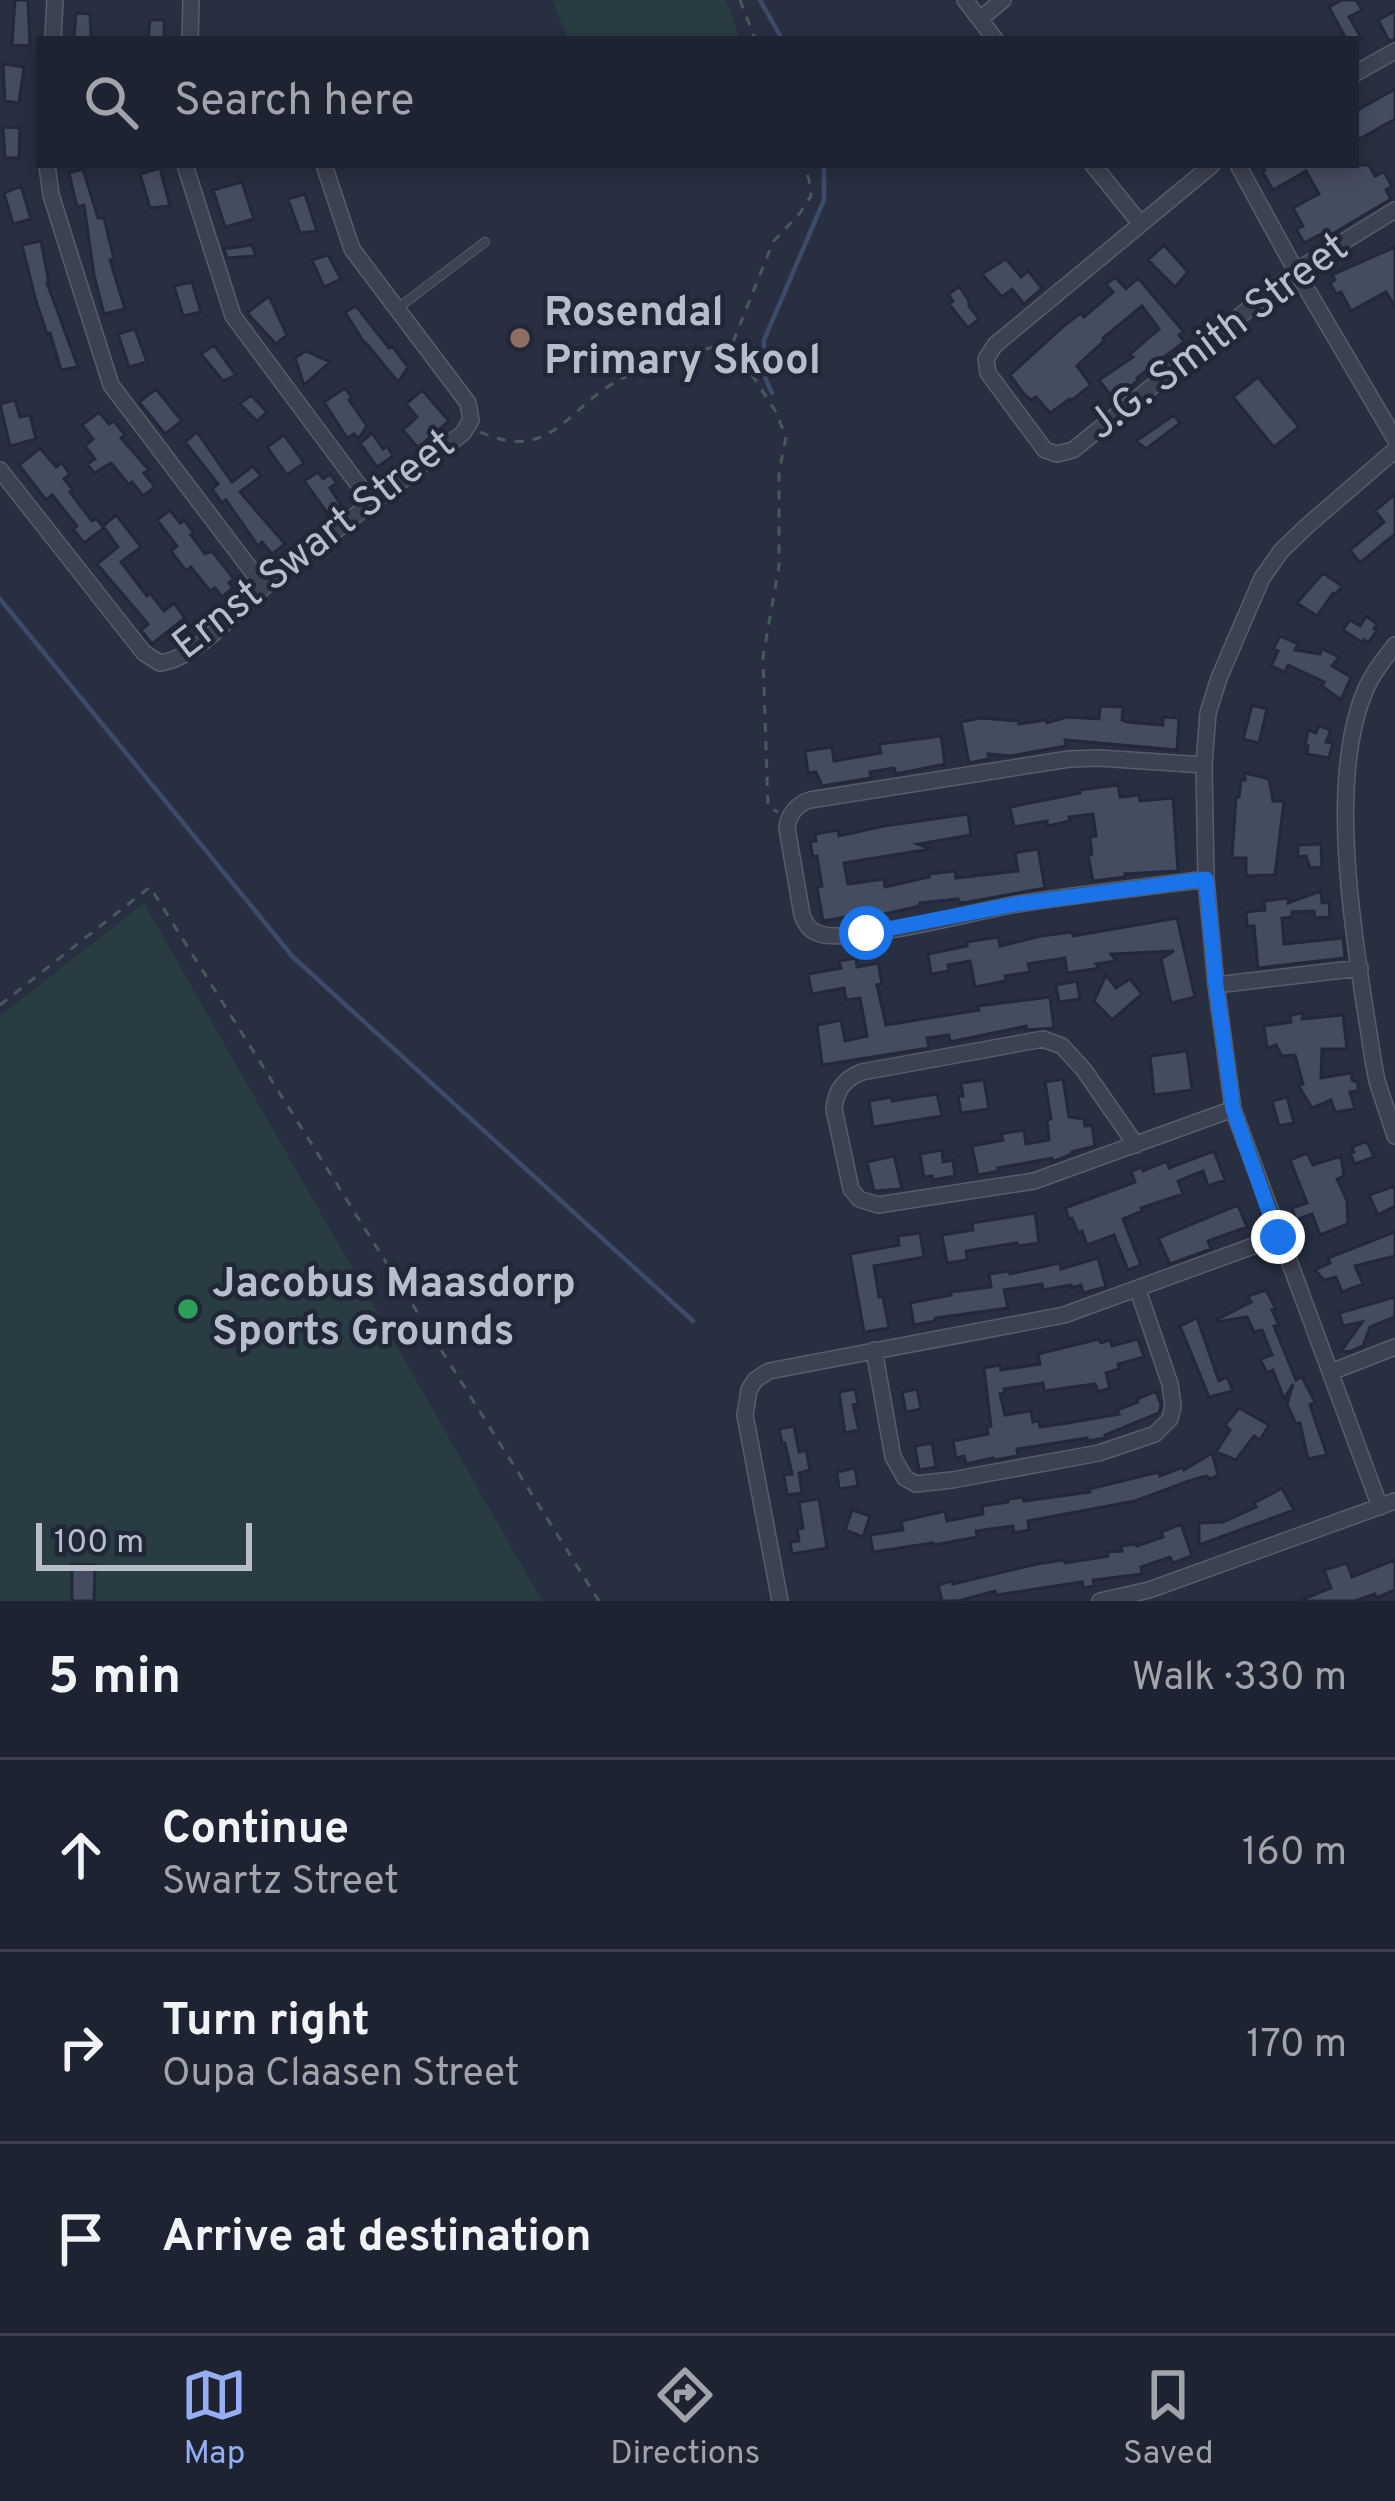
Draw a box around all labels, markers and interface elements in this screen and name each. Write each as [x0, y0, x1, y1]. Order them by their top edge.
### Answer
search box [36, 36, 1359, 168]
icon: search [78, 69, 144, 135]
text: Search here [174, 74, 414, 131]
street label: J.G. Smith Street [1078, 223, 1360, 453]
place label: Rosendal Primary Skool [544, 288, 821, 389]
marker: Rosendal Primary Skool [507, 325, 533, 351]
street label: Ernst Swart Street [163, 419, 467, 673]
route start [839, 906, 893, 960]
route end [1251, 1210, 1305, 1264]
place label: Jacobus Maasdorp Sports Grounds [212, 1259, 576, 1360]
marker: Jacobus Maasdorp Sports Grounds [175, 1296, 201, 1322]
scale bar [36, 1517, 252, 1570]
text: 100 m [54, 1523, 144, 1565]
text: 5 min [48, 1647, 181, 1712]
text: Walk · 330 m [1132, 1655, 1347, 1704]
text: Continue [162, 1802, 349, 1859]
icon: ahead [48, 1822, 114, 1888]
text: 160 m [1242, 1830, 1347, 1879]
text: Swartz Street [162, 1859, 399, 1908]
text: Turn right [162, 1994, 370, 2051]
icon: right [48, 2014, 114, 2080]
text: 170 m [1246, 2022, 1347, 2071]
text: Oupa Claasen Street [162, 2051, 519, 2100]
icon: arrive [48, 2206, 114, 2272]
text: Arrive at destination [162, 2210, 592, 2267]
tab: Map [181, 2362, 247, 2476]
tab: Directions [610, 2362, 760, 2476]
tab: Saved [1123, 2362, 1214, 2476]

